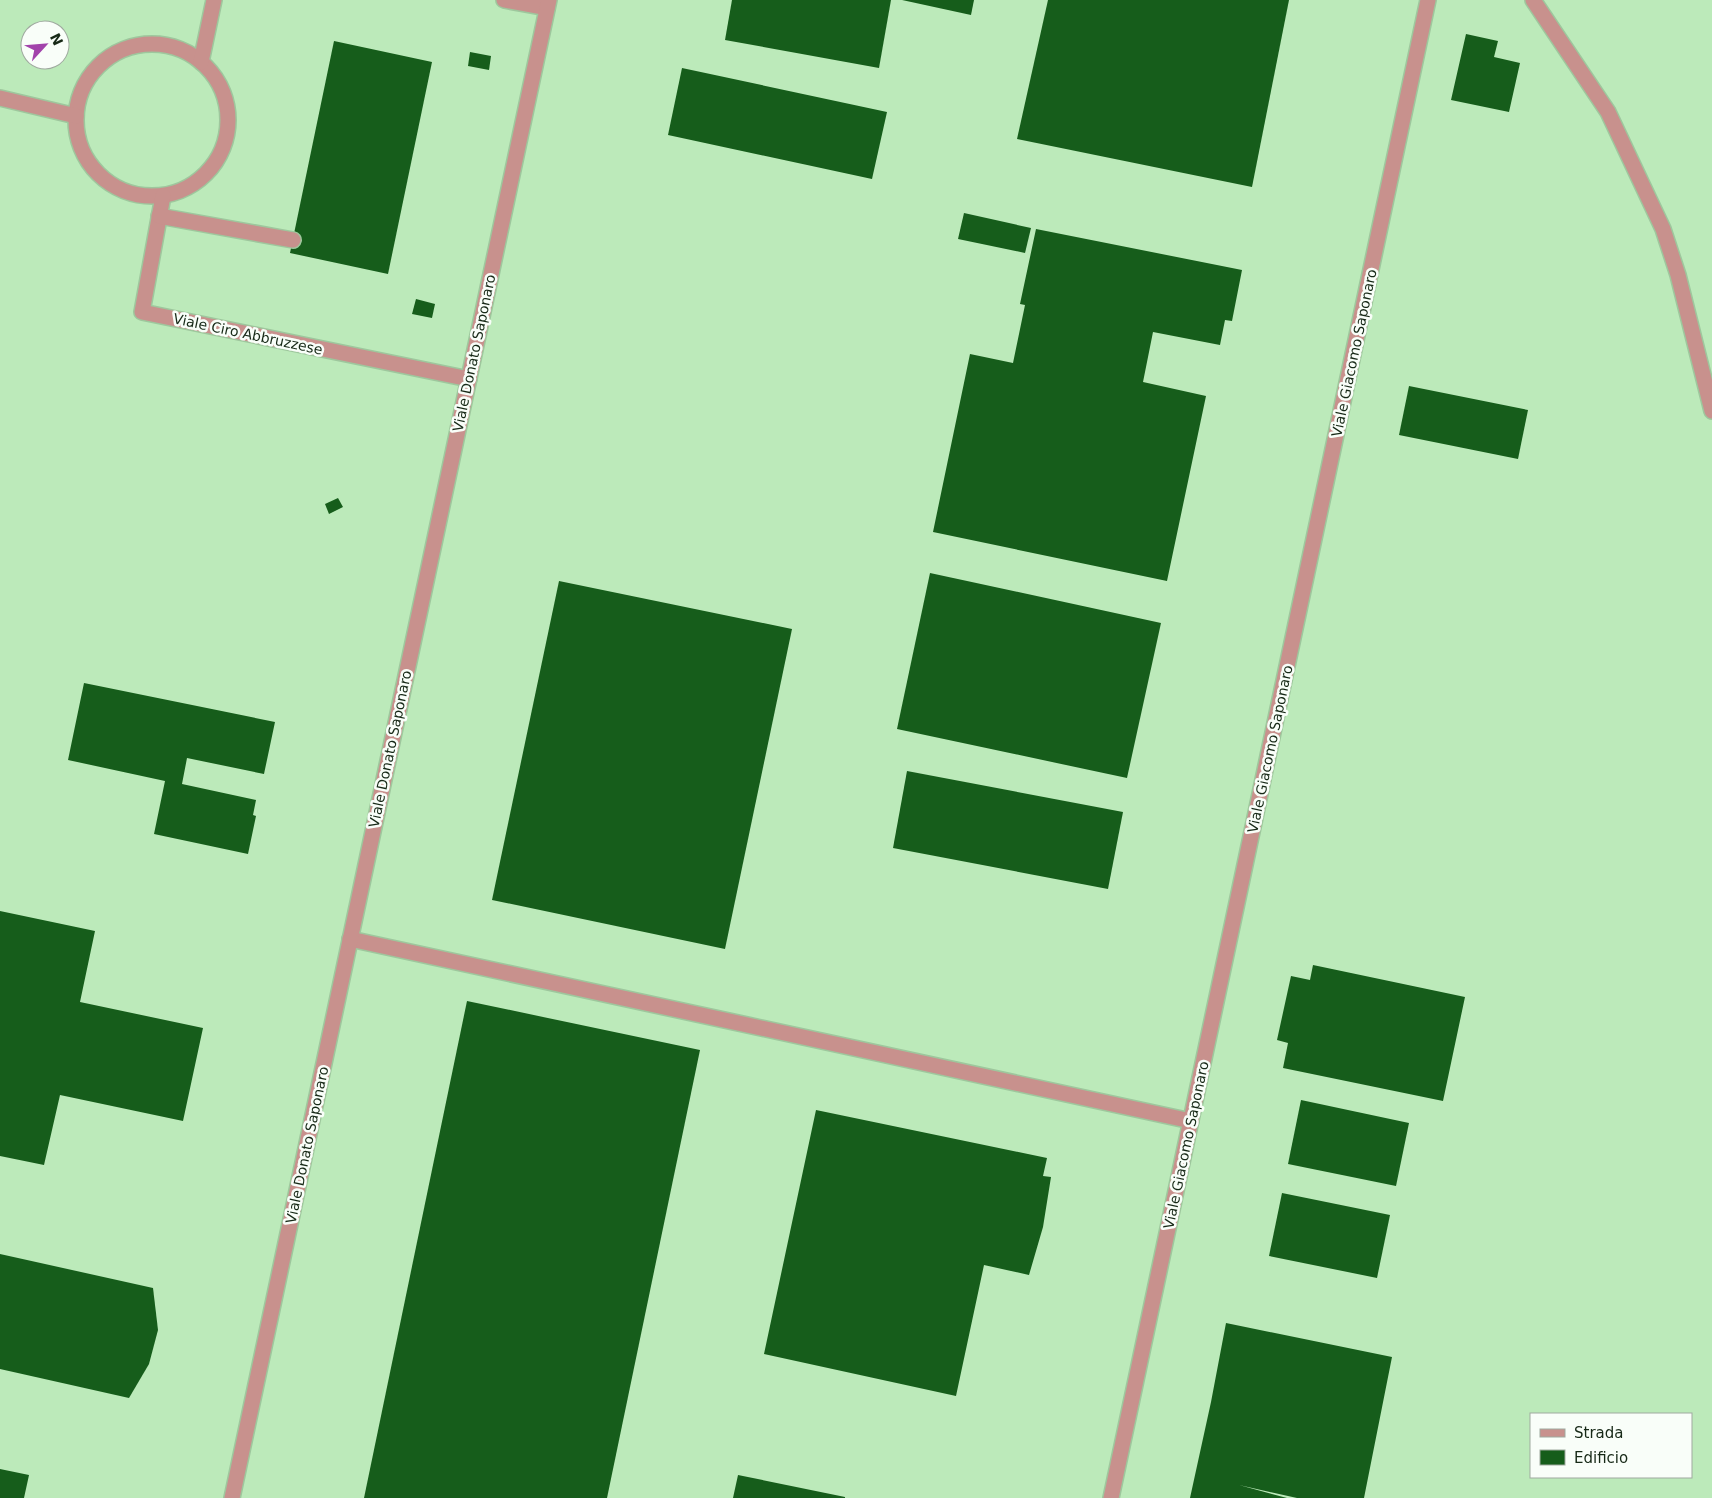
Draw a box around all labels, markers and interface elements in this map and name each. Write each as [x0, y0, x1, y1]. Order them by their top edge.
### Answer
north arrow [20, 20, 70, 70]
text: N [47, 31, 66, 48]
street label: Viale Giacomo Saponaro [1328, 268, 1380, 438]
street label: Viale Donato Saponaro [450, 273, 498, 433]
street label: Viale Ciro Abbruzzese [172, 310, 324, 358]
street label: Viale Giacomo Saponaro [1244, 664, 1296, 834]
street label: Viale Donato Saponaro [366, 669, 414, 829]
street label: Viale Giacomo Saponaro [1160, 1060, 1212, 1230]
street label: Viale Donato Saponaro [283, 1065, 331, 1225]
legend [1530, 1413, 1692, 1478]
text: Strada [1574, 1424, 1623, 1442]
text: Edificio [1574, 1449, 1628, 1467]

